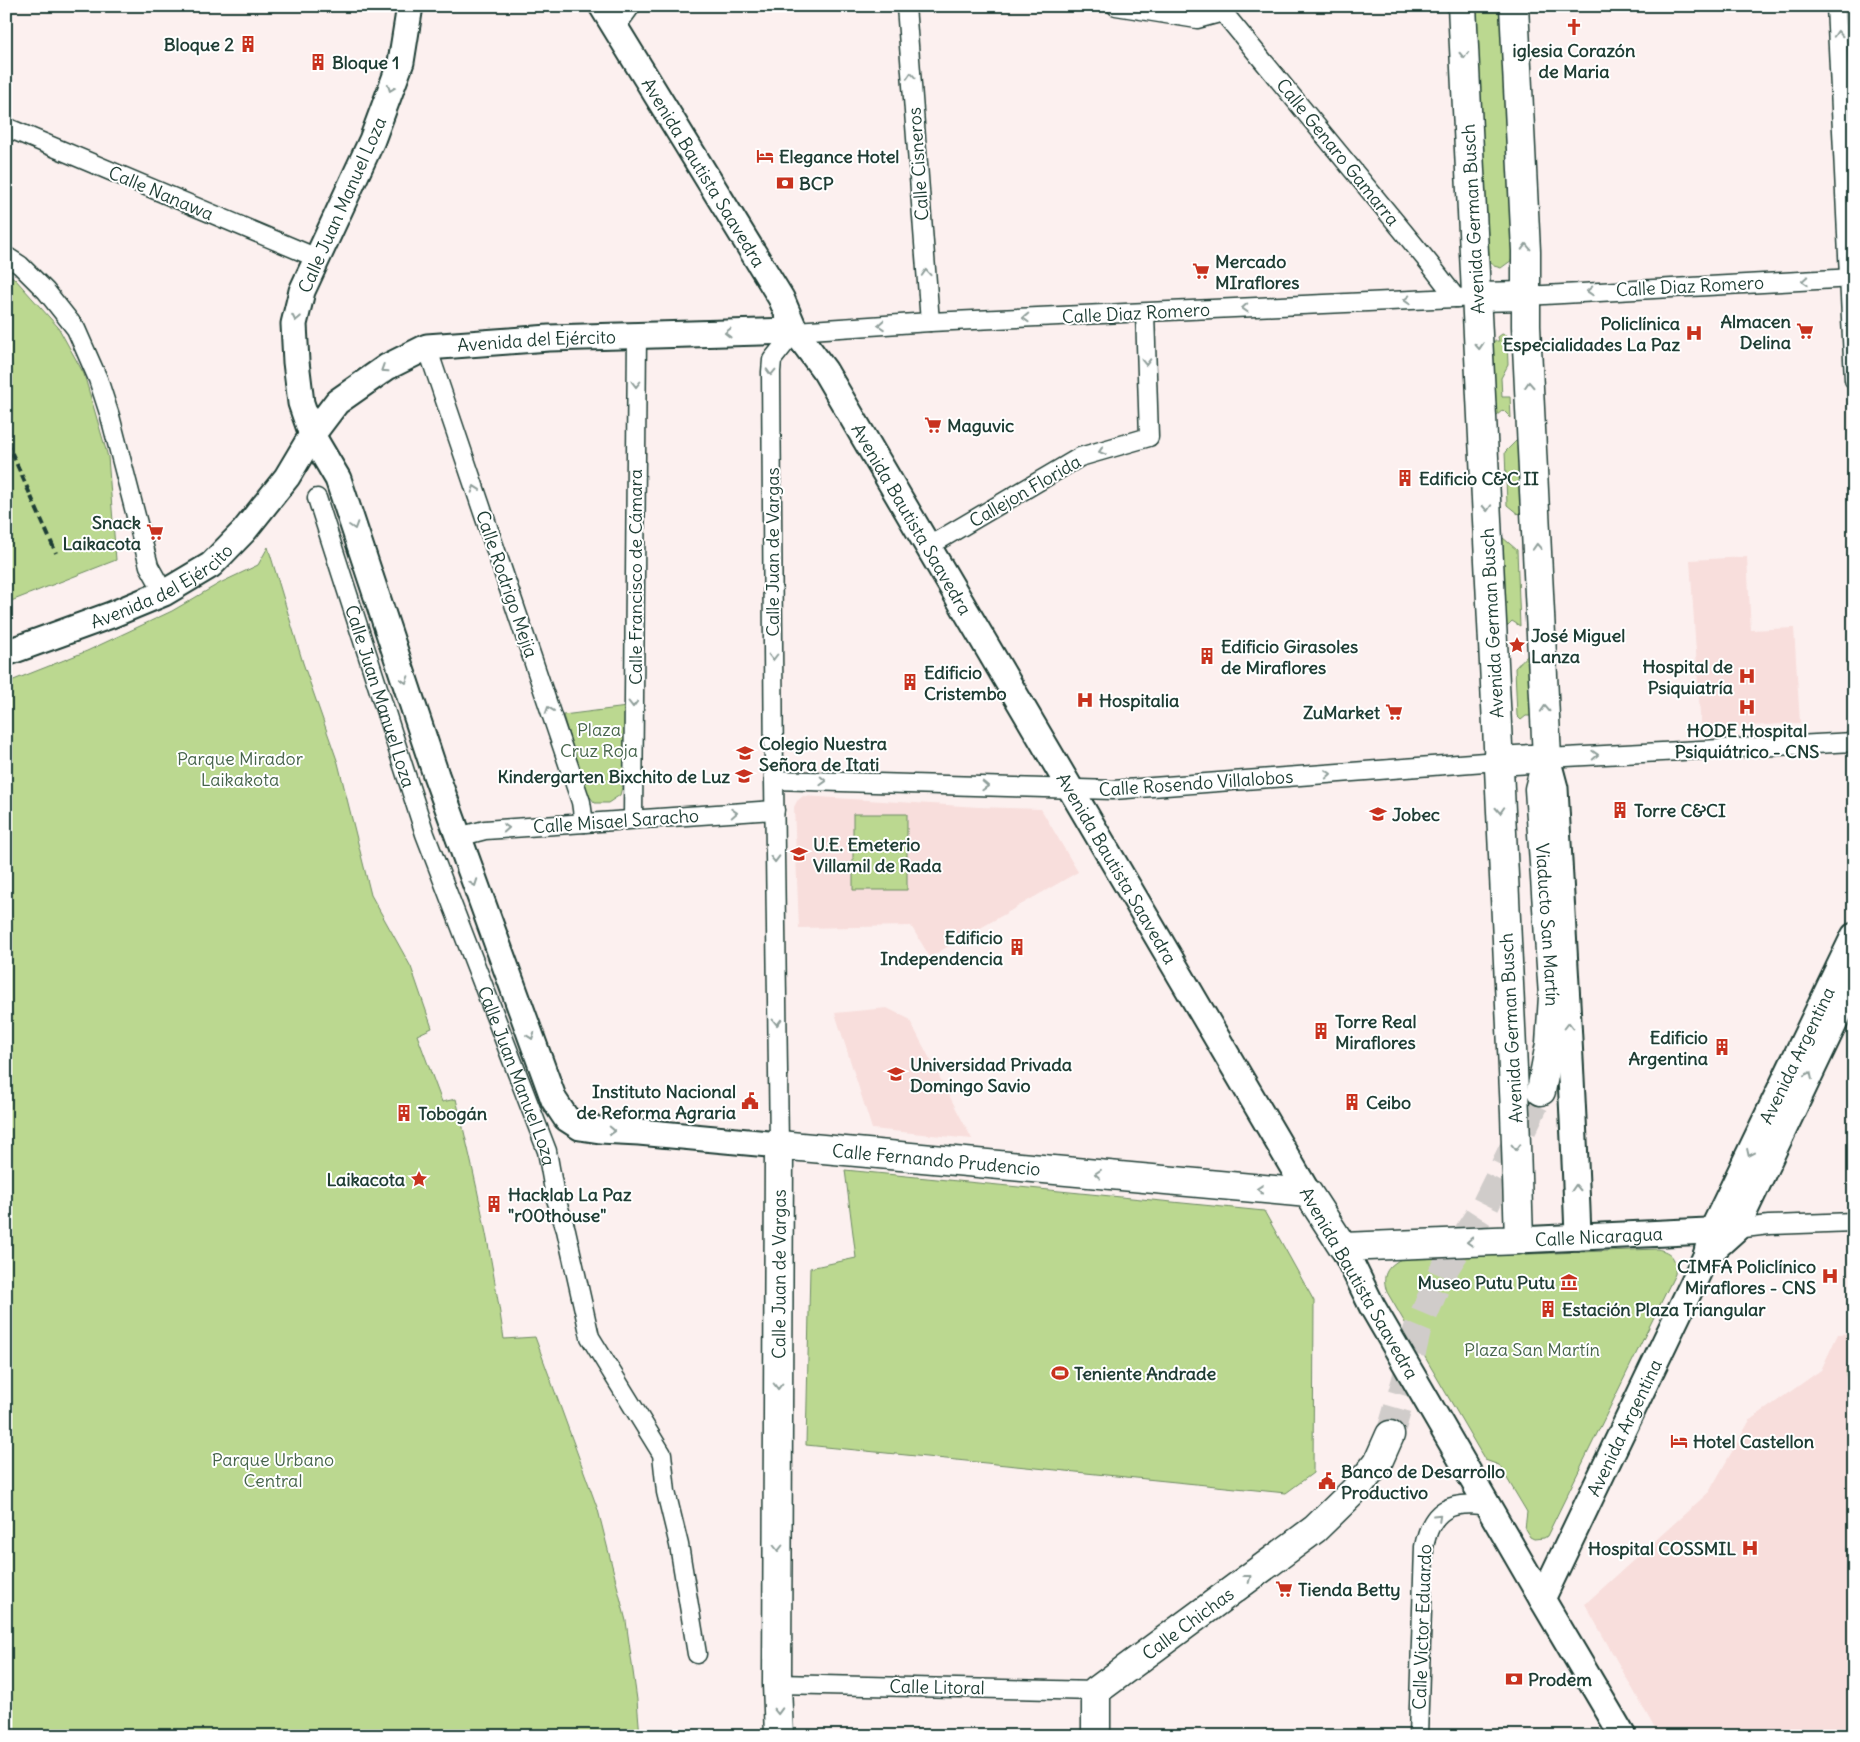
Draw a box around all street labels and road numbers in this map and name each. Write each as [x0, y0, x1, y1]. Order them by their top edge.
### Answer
street label: Avenida Bautista Saavedra [637, 73, 771, 271]
street label: Calle Genaro Gamarra [1271, 74, 1405, 230]
street label: Calle Cisneros [903, 106, 933, 222]
street label: Calle Juan Manuel Loza [293, 113, 391, 297]
street label: Avenida German Busch [1457, 123, 1489, 315]
street label: Calle Nanawa [105, 161, 217, 225]
street label: Calle Diaz Romero [1615, 271, 1765, 301]
street label: Calle Diaz Romero [1061, 298, 1211, 328]
street label: Avenida del Ejército [456, 325, 616, 356]
street label: Avenida Bautista Saavedra [847, 419, 977, 619]
street label: Callejon Florida [965, 450, 1085, 532]
street label: Calle Juan de Vargas [761, 467, 784, 637]
street label: Calle Francisco de Cámara [624, 469, 647, 685]
street label: Calle Rodrigo Mejia [471, 507, 543, 661]
street label: Avenida German Busch [1476, 527, 1508, 719]
street label: Avenida del Ejército [87, 539, 237, 633]
street label: Calle Juan Manuel Loza [341, 602, 421, 790]
street label: Calle Rosendo Villalobos [1098, 765, 1294, 801]
street label: Avenida Bautista Saavedra [1052, 768, 1182, 968]
street label: Calle Misael Saracho [532, 804, 700, 838]
street label: Viaducto San Martín [1531, 842, 1564, 1007]
street label: Avenida German Busch [1495, 932, 1527, 1124]
street label: Calle Juan Manuel Loza [473, 983, 561, 1167]
street label: Avenida Argentina [1754, 983, 1839, 1127]
street label: Calle Fernando Prudencio [831, 1138, 1041, 1180]
street label: Avenida Bautista Saavedra [1295, 1183, 1423, 1383]
street label: Calle Juan de Vargas [767, 1189, 790, 1359]
street label: Calle Nicaragua [1534, 1222, 1663, 1251]
street label: Avenida Argentina [1581, 1355, 1666, 1500]
street label: Calle Victor Eduardo [1408, 1544, 1436, 1710]
street label: Calle Chichas [1137, 1582, 1238, 1665]
street label: Calle Litoral [889, 1675, 985, 1699]

